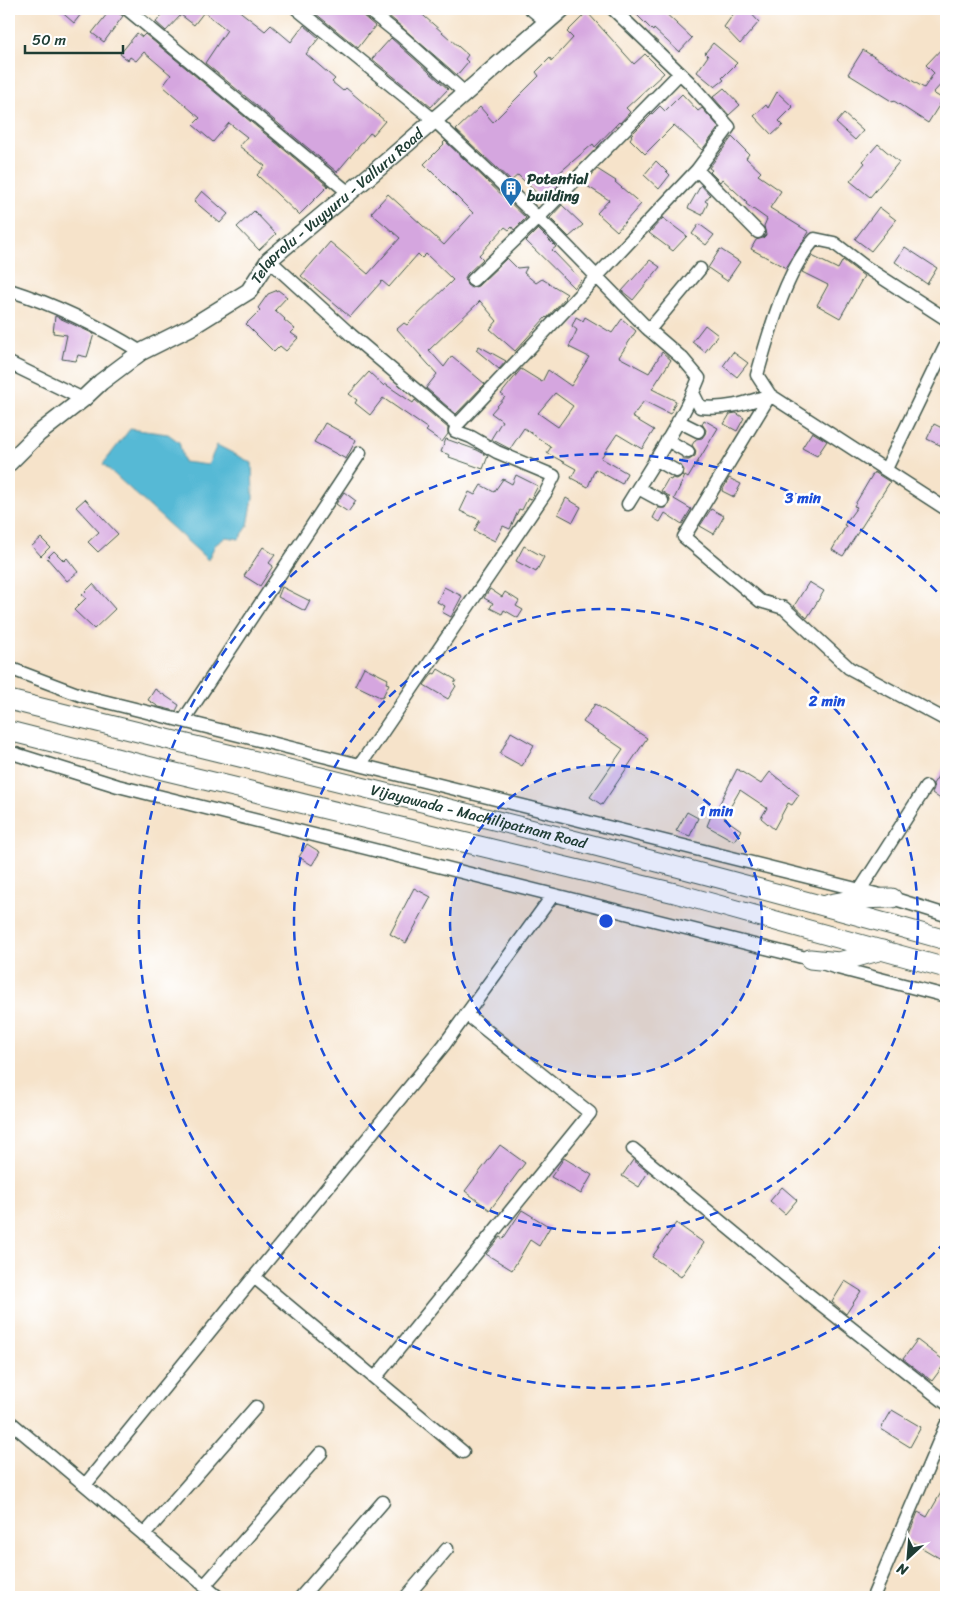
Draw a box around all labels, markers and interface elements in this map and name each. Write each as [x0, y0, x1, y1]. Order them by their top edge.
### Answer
scale bar [25, 22, 122, 54]
text: 50 m [32, 27, 67, 53]
street label: Telaprolu - Vuyyuru - Valluru Road [244, 121, 430, 289]
place label: Potential building [526, 166, 589, 209]
building icon: Potential building [499, 176, 523, 207]
text: 3 min [784, 485, 822, 511]
text: 2 min [808, 688, 846, 714]
street label: Vijayawada - Machilipatnam Road [368, 777, 591, 856]
text: 1 min [699, 798, 734, 824]
centre of rings [597, 912, 615, 930]
north arrow [882, 1534, 932, 1584]
text: N [892, 1556, 913, 1583]

